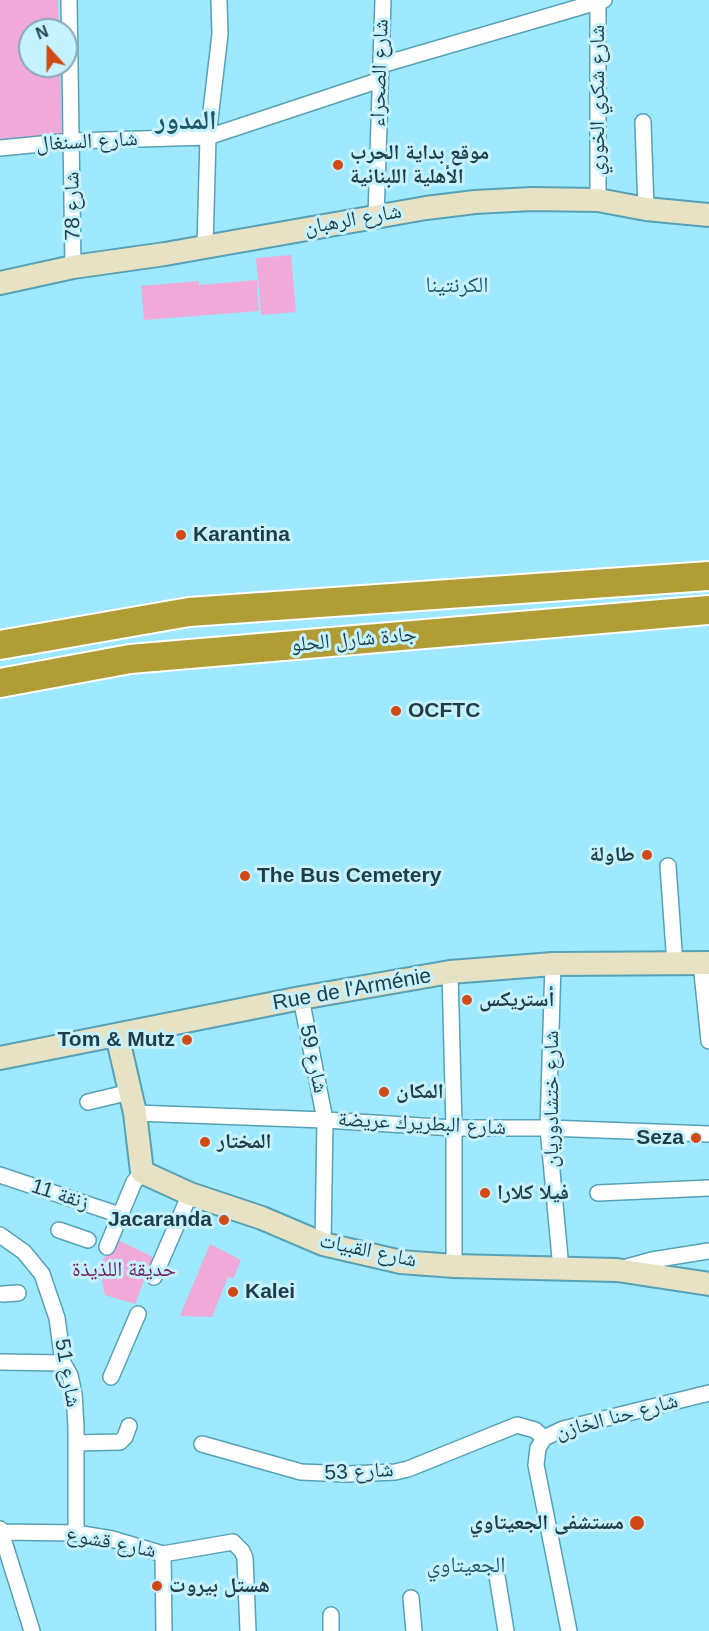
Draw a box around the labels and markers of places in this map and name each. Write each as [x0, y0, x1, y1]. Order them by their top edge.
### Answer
place label: موقع بداية الحرب الأهلية اللبنانية [350, 140, 489, 190]
marker: موقع بداية الحرب الأهلية اللبنانية [331, 158, 345, 172]
place label: Karantina [193, 522, 290, 548]
marker: Karantina [174, 528, 188, 542]
place label: OCFTC [408, 698, 480, 724]
marker: OCFTC [389, 704, 403, 718]
place label: طاولة [590, 842, 635, 868]
marker: طاولة [640, 848, 654, 862]
place label: The Bus Cemetery [257, 863, 441, 889]
marker: The Bus Cemetery [238, 869, 252, 883]
place label: أستريكس [479, 987, 554, 1013]
marker: أستريكس [460, 993, 474, 1007]
place label: Tom & Mutz [58, 1027, 175, 1053]
marker: Tom & Mutz [180, 1033, 194, 1047]
place label: المكان [396, 1079, 444, 1105]
marker: المكان [377, 1085, 391, 1099]
place label: Seza [636, 1125, 684, 1151]
place label: المختار [217, 1129, 272, 1155]
marker: Seza [689, 1131, 703, 1145]
marker: المختار [198, 1135, 212, 1149]
place label: فيلا كلارا [497, 1180, 569, 1206]
marker: فيلا كلارا [478, 1186, 492, 1200]
place label: Jacaranda [108, 1207, 212, 1233]
marker: Jacaranda [217, 1213, 231, 1227]
place label: Kalei [245, 1279, 295, 1305]
marker: Kalei [226, 1285, 240, 1299]
place label: مستشفى الجعيتاوي [470, 1510, 624, 1536]
marker: مستشفى الجعيتاوي [628, 1514, 646, 1532]
place label: هستل بيروت [169, 1573, 270, 1599]
marker: هستل بيروت [150, 1579, 164, 1593]

